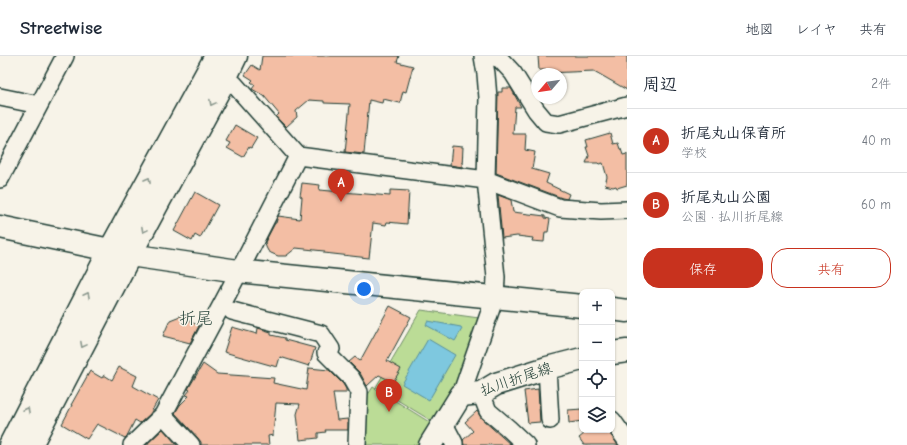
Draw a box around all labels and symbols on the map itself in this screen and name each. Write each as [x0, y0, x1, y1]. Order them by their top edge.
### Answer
north arrow [531, 68, 567, 104]
one-way arrow [209, 99, 217, 106]
pin: A [328, 169, 354, 202]
one-way arrow [144, 177, 151, 184]
one-way arrow [141, 226, 148, 233]
your location [354, 279, 374, 299]
one-way arrow [82, 291, 89, 299]
district label: 折尾 [179, 309, 213, 328]
one-way arrow [81, 341, 88, 348]
street label: 払川折尾線 [478, 358, 554, 400]
pin: B [376, 379, 402, 412]
one-way arrow [23, 407, 30, 415]

